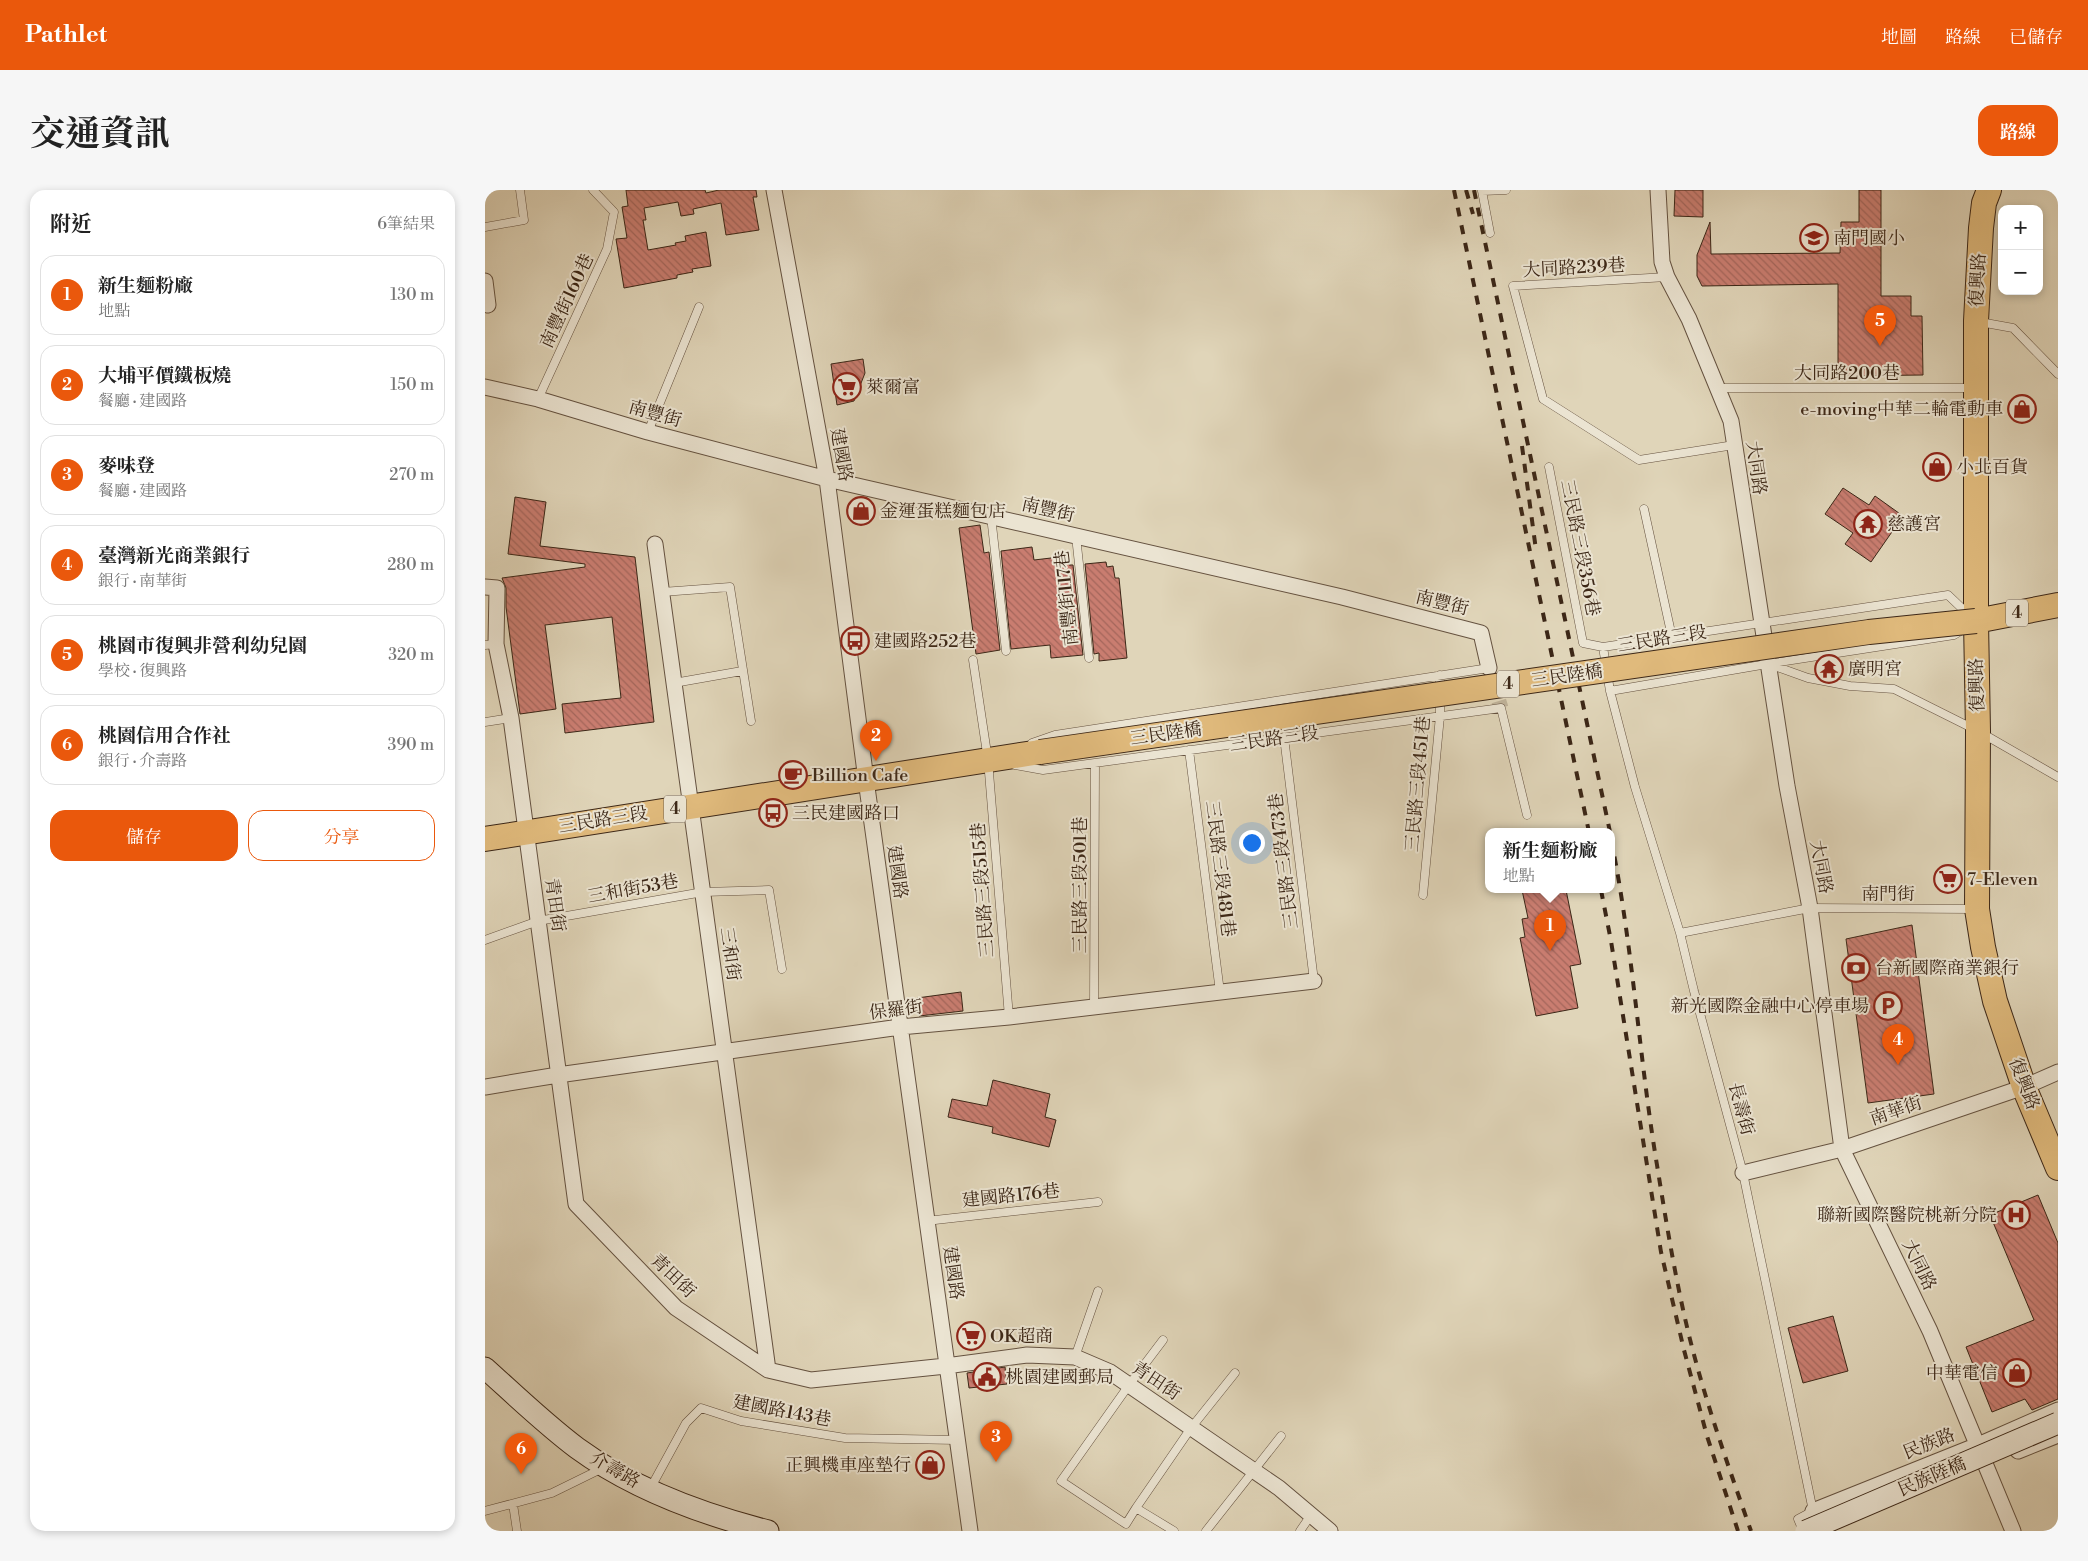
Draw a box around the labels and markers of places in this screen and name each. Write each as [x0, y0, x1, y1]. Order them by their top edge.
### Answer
school or university icon: 南門國小 [1799, 223, 1829, 253]
place label: 南門國小 [1833, 227, 1905, 250]
pin: 5 [1864, 305, 1896, 346]
supermarket icon: 萊爾富 [832, 372, 862, 402]
place label: 萊爾富 [866, 376, 920, 399]
shop icon: e-moving中華二輪電動車 [2007, 394, 2037, 424]
place label: e-moving中華二輪電動車 [1800, 398, 2003, 421]
shop icon: 小北百貨 [1922, 452, 1952, 482]
place label: 小北百貨 [1956, 456, 2028, 479]
shop icon: 金運蛋糕麵包店 [846, 496, 876, 526]
place label: 金運蛋糕麵包店 [880, 500, 1006, 523]
temple icon: 慈護宮 [1853, 509, 1883, 539]
place label: 慈護宮 [1887, 513, 1941, 536]
bus stop icon: 建國路252巷 [840, 626, 870, 656]
place label: 建國路252巷 [874, 630, 976, 653]
temple icon: 廣明宮 [1814, 654, 1844, 684]
place label: 廣明宮 [1848, 658, 1902, 681]
pin: 2 [860, 720, 892, 761]
cafe icon: Billion Cafe [778, 760, 808, 790]
place label: Billion Cafe [811, 764, 908, 787]
bus stop icon: 三民建國路口 [758, 798, 788, 828]
place label: 三民建國路口 [792, 802, 900, 825]
supermarket icon: 7-Eleven [1933, 864, 1963, 894]
place label: 7-Eleven [1967, 868, 2038, 891]
pin: 1 [1534, 910, 1566, 951]
bank icon: 台新國際商業銀行 [1841, 953, 1871, 983]
place label: 台新國際商業銀行 [1875, 957, 2019, 980]
parking icon: 新光國際金融中心停車場 [1873, 991, 1903, 1021]
place label: 新光國際金融中心停車場 [1671, 995, 1869, 1018]
pin: 4 [1882, 1024, 1914, 1065]
hospital icon: 聯新國際醫院桃新分院 [2001, 1200, 2031, 1230]
place label: 聯新國際醫院桃新分院 [1817, 1204, 1997, 1227]
supermarket icon: OK超商 [956, 1321, 986, 1351]
place label: OK超商 [990, 1325, 1053, 1348]
shop icon: 中華電信 [2002, 1358, 2032, 1388]
public building icon: 桃園建國郵局 [972, 1362, 1002, 1392]
place label: 中華電信 [1926, 1362, 1998, 1385]
place label: 桃園建國郵局 [1006, 1366, 1114, 1389]
pin: 3 [980, 1421, 1012, 1462]
pin: 6 [505, 1433, 537, 1474]
shop icon: 正興機車座墊行 [915, 1450, 945, 1480]
place label: 正興機車座墊行 [785, 1454, 911, 1477]

